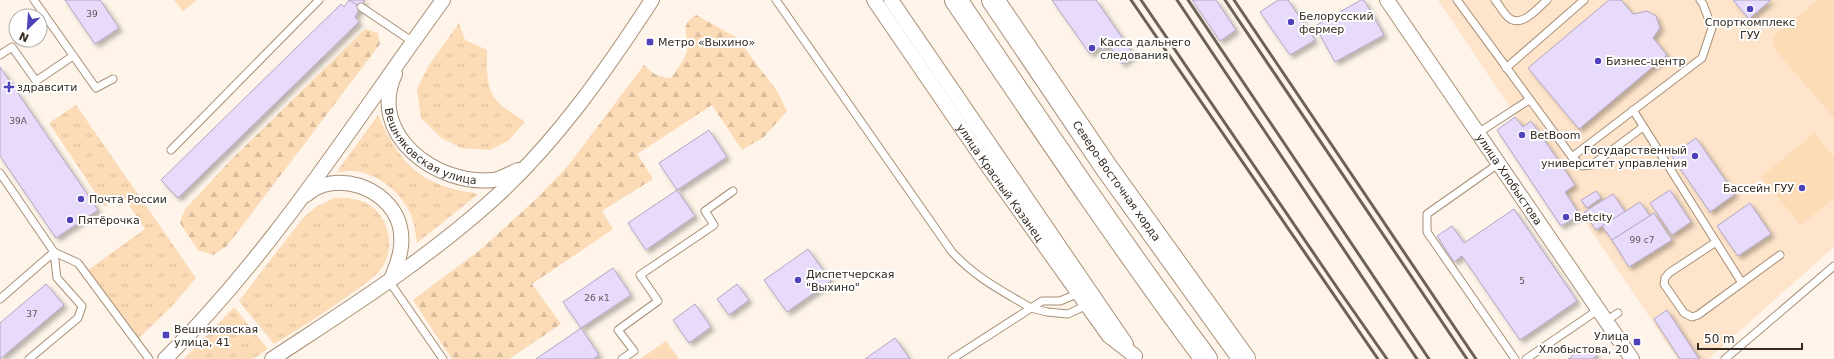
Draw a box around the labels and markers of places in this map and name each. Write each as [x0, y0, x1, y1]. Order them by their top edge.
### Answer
marker: Спорткомплекс ГУУ [1745, 4, 1755, 14]
place label: Белорусский фермер [1299, 10, 1374, 36]
place label: Спорткомплекс ГУУ [1705, 16, 1795, 42]
marker: Белорусский фермер [1286, 17, 1296, 27]
place label: Метро «Выхино» [658, 36, 755, 49]
place label: Kасса дальнего следования [1100, 36, 1191, 62]
marker: Метро «Выхино» [645, 37, 655, 47]
marker: Kасса дальнего следования [1087, 43, 1097, 53]
place label: Бизнес-центр [1606, 55, 1685, 68]
marker: Бизнес-центр [1593, 56, 1603, 66]
place label: здравсити [17, 81, 77, 94]
marker: здравсити [4, 82, 14, 92]
place label: BetBoom [1530, 129, 1580, 142]
marker: BetBoom [1517, 130, 1527, 140]
place label: Государственный университет управления [1541, 144, 1687, 170]
marker: Государственный университет управления [1690, 151, 1700, 161]
place label: Бассейн ГУУ [1723, 182, 1794, 195]
marker: Бассейн ГУУ [1797, 183, 1807, 193]
place label: Почта России [89, 193, 167, 206]
marker: Почта России [76, 194, 86, 204]
place label: Betcity [1574, 211, 1613, 224]
marker: Betcity [1561, 212, 1571, 222]
place label: Пятёрочка [78, 214, 140, 227]
marker: Пятёрочка [65, 215, 75, 225]
place label: Диспетчерская "Выхино" [806, 268, 894, 294]
marker: Диспетчерская "Выхино" [793, 275, 803, 285]
place label: Вешняковская улица, 41 [174, 323, 258, 349]
marker: Вешняковская улица, 41 [161, 330, 171, 340]
place label: Улица Хлобыстова, 20 [1539, 330, 1629, 356]
marker: Улица Хлобыстова, 20 [1632, 337, 1642, 347]

